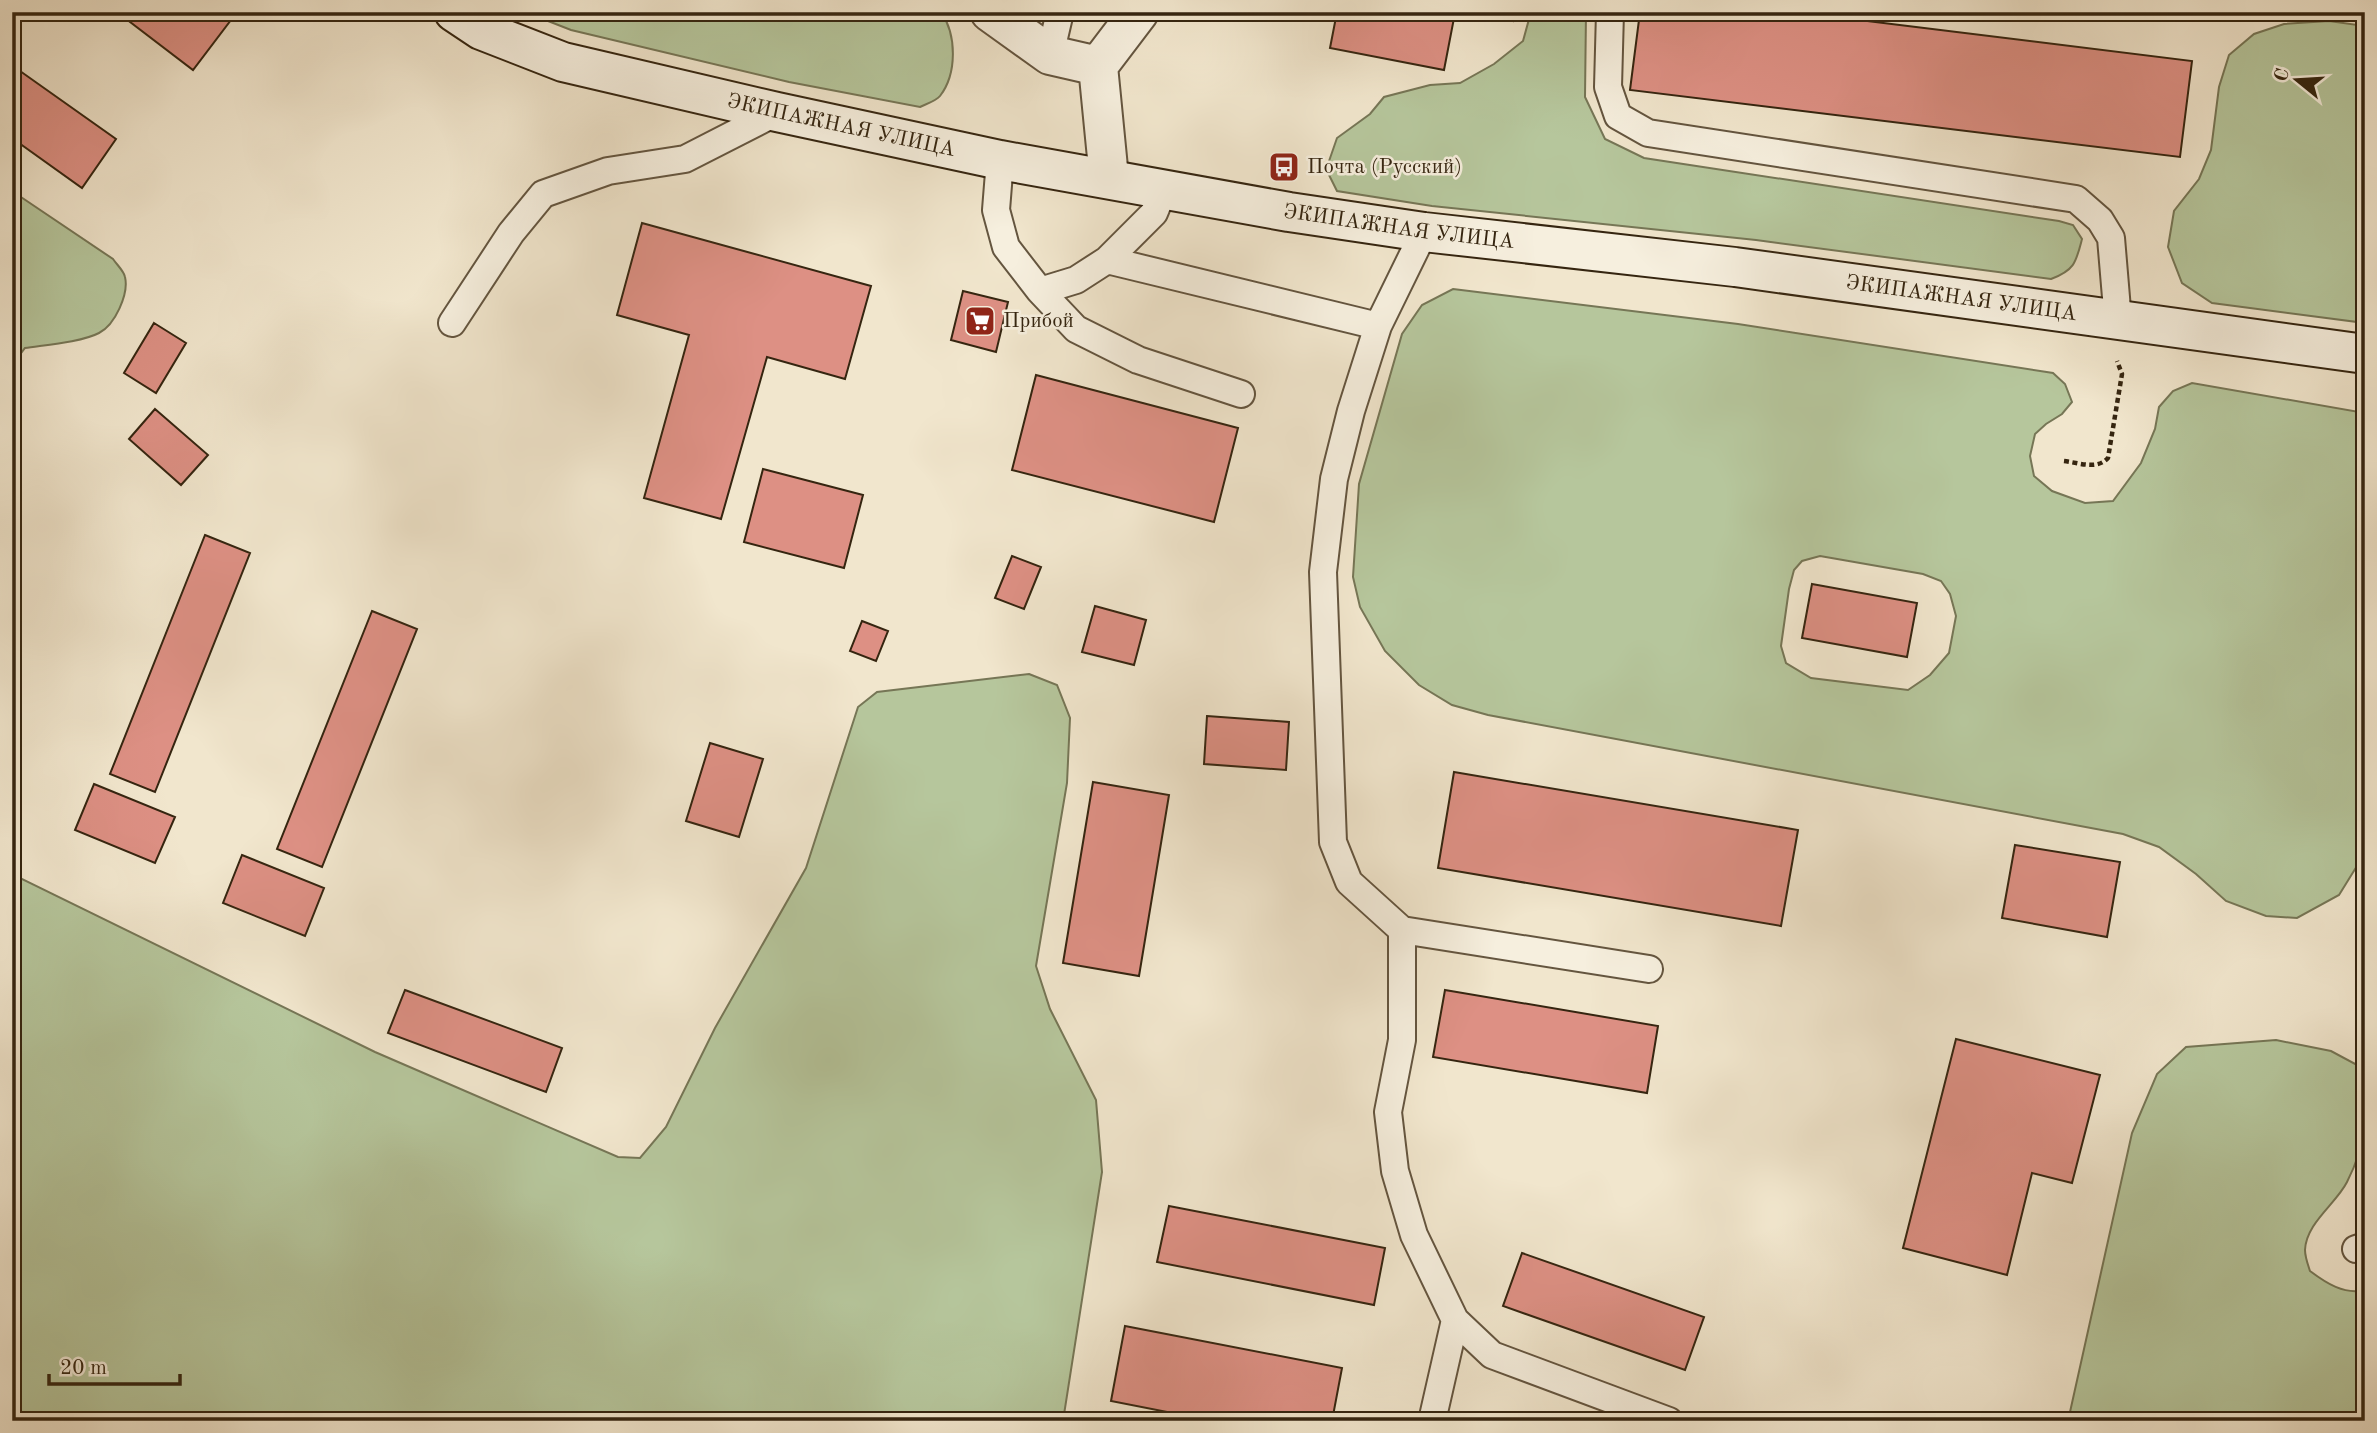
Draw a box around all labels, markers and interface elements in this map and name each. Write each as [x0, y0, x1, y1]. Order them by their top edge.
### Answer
north arrow [2262, 46, 2332, 116]
text: С [2272, 67, 2294, 84]
street label: ЭКИПАЖНАЯ УЛИЦА [725, 90, 957, 161]
bus stop icon: Почта (Русский) [1267, 150, 1301, 184]
place label: Почта (Русский) [1307, 157, 1462, 178]
street label: ЭКИПАЖНАЯ УЛИЦА [1282, 201, 1515, 253]
street label: ЭКИПАЖНАЯ УЛИЦА [1845, 272, 2078, 325]
supermarket icon: Прибой [963, 304, 997, 338]
place label: Прибой [1003, 311, 1074, 332]
scale bar [49, 1342, 180, 1386]
text: 20 m [60, 1358, 107, 1379]

